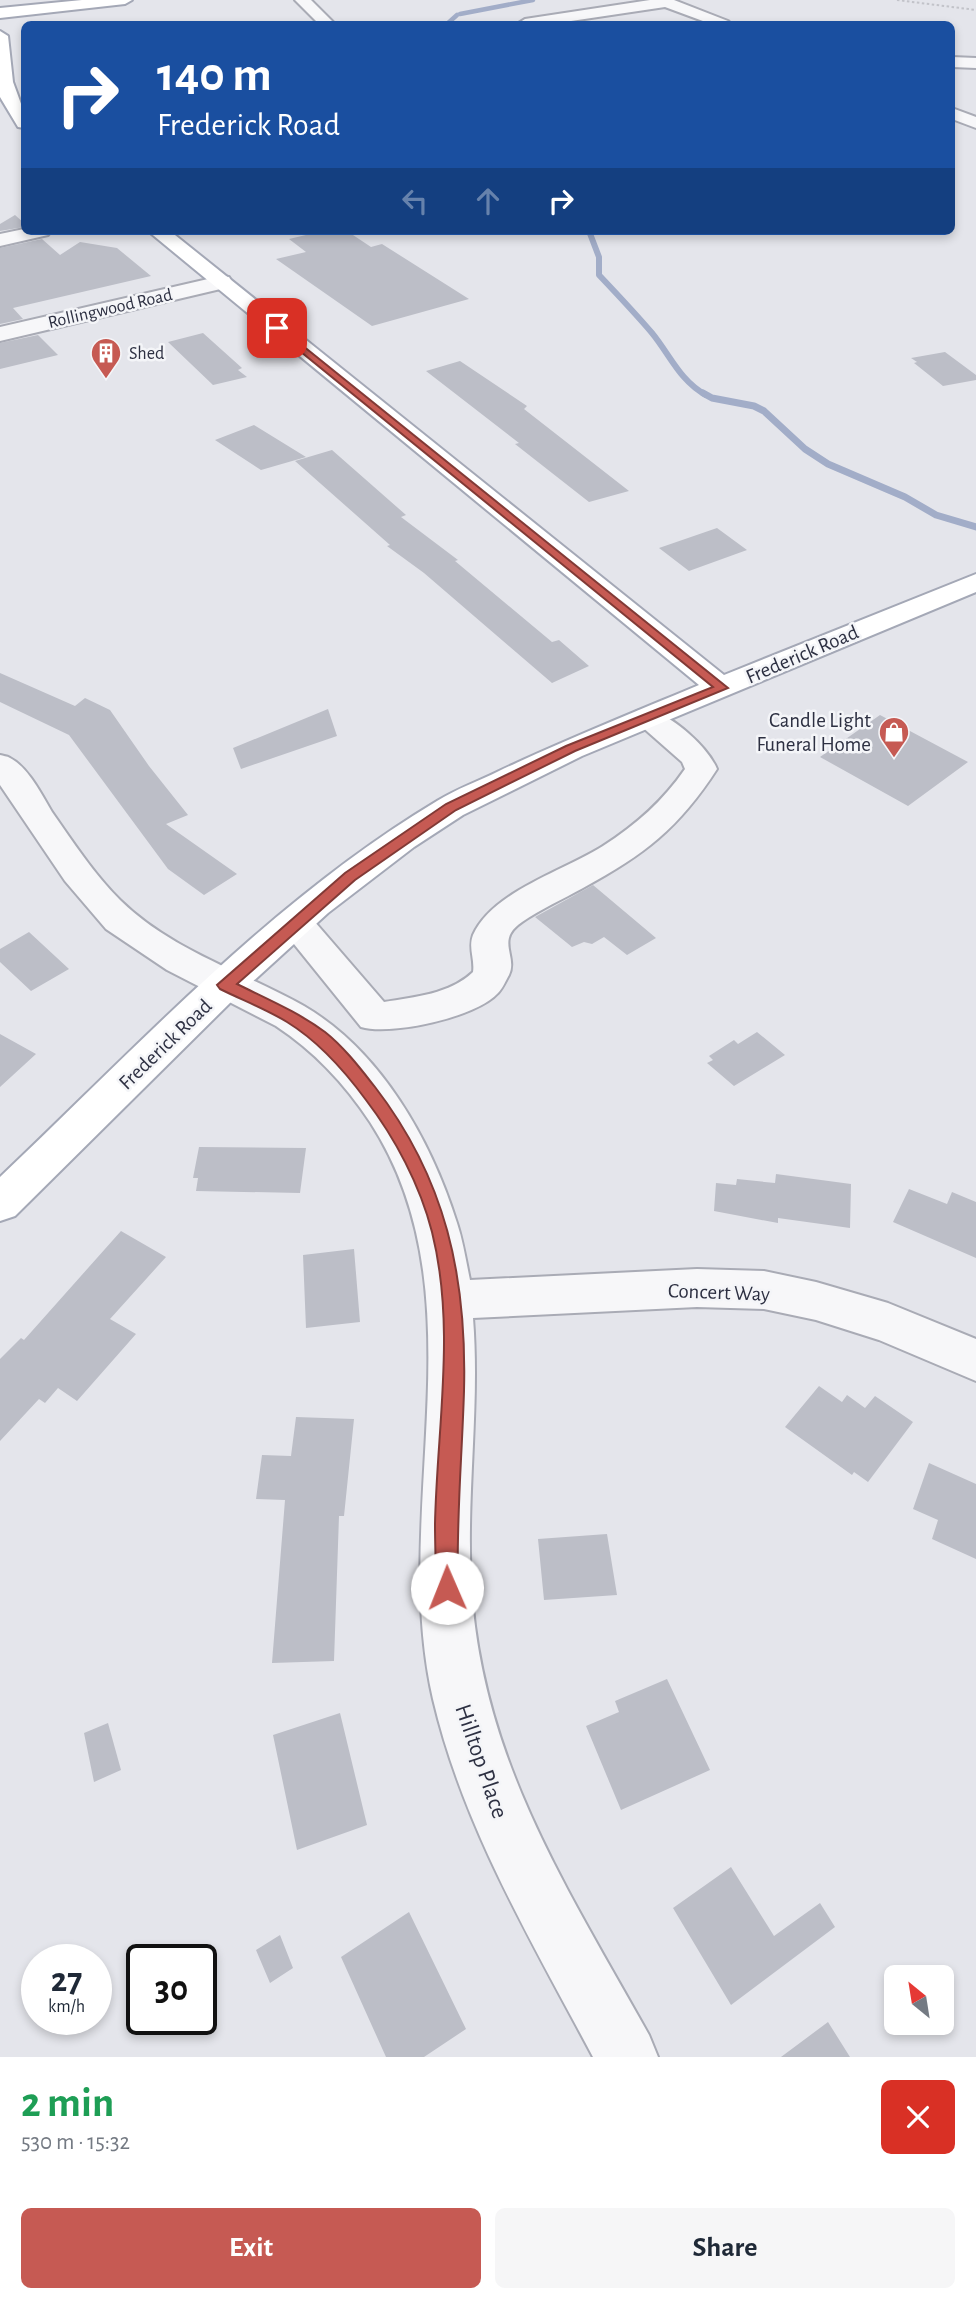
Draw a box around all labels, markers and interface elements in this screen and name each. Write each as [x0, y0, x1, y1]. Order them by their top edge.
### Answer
icon: right [42, 49, 133, 140]
text: 140 m [157, 51, 272, 100]
text: Frederick Road [157, 109, 340, 141]
icon: left [396, 182, 434, 220]
icon: ahead [469, 182, 507, 220]
icon: right [542, 182, 580, 220]
street label: Rollingwood Road [46, 286, 174, 332]
pin [247, 298, 307, 358]
icon: arrive [258, 309, 296, 347]
building icon: Shed [89, 336, 123, 380]
place label: Shed [129, 345, 164, 363]
street label: Frederick Road [743, 621, 862, 688]
place label: Candle Light Funeral Home [756, 710, 871, 755]
shop icon: Candle Light Funeral Home [877, 715, 911, 759]
street label: Frederick Road [115, 995, 216, 1094]
street label: Concert Way [668, 1280, 770, 1305]
position arrow [410, 1551, 484, 1625]
street label: Hilltop Place [450, 1701, 512, 1822]
speed limit sign: 30 [126, 1944, 217, 2035]
text: 27 [51, 1963, 82, 1998]
north arrow [884, 1965, 954, 2035]
map controls [884, 1965, 954, 2035]
text: km/h [48, 1998, 85, 2016]
button: close [881, 2080, 955, 2154]
text: 2 min [21, 2082, 114, 2124]
text: 530 m · 15:32 [21, 2131, 130, 2154]
button: Exit [21, 2208, 481, 2288]
button: Share [495, 2208, 955, 2288]

